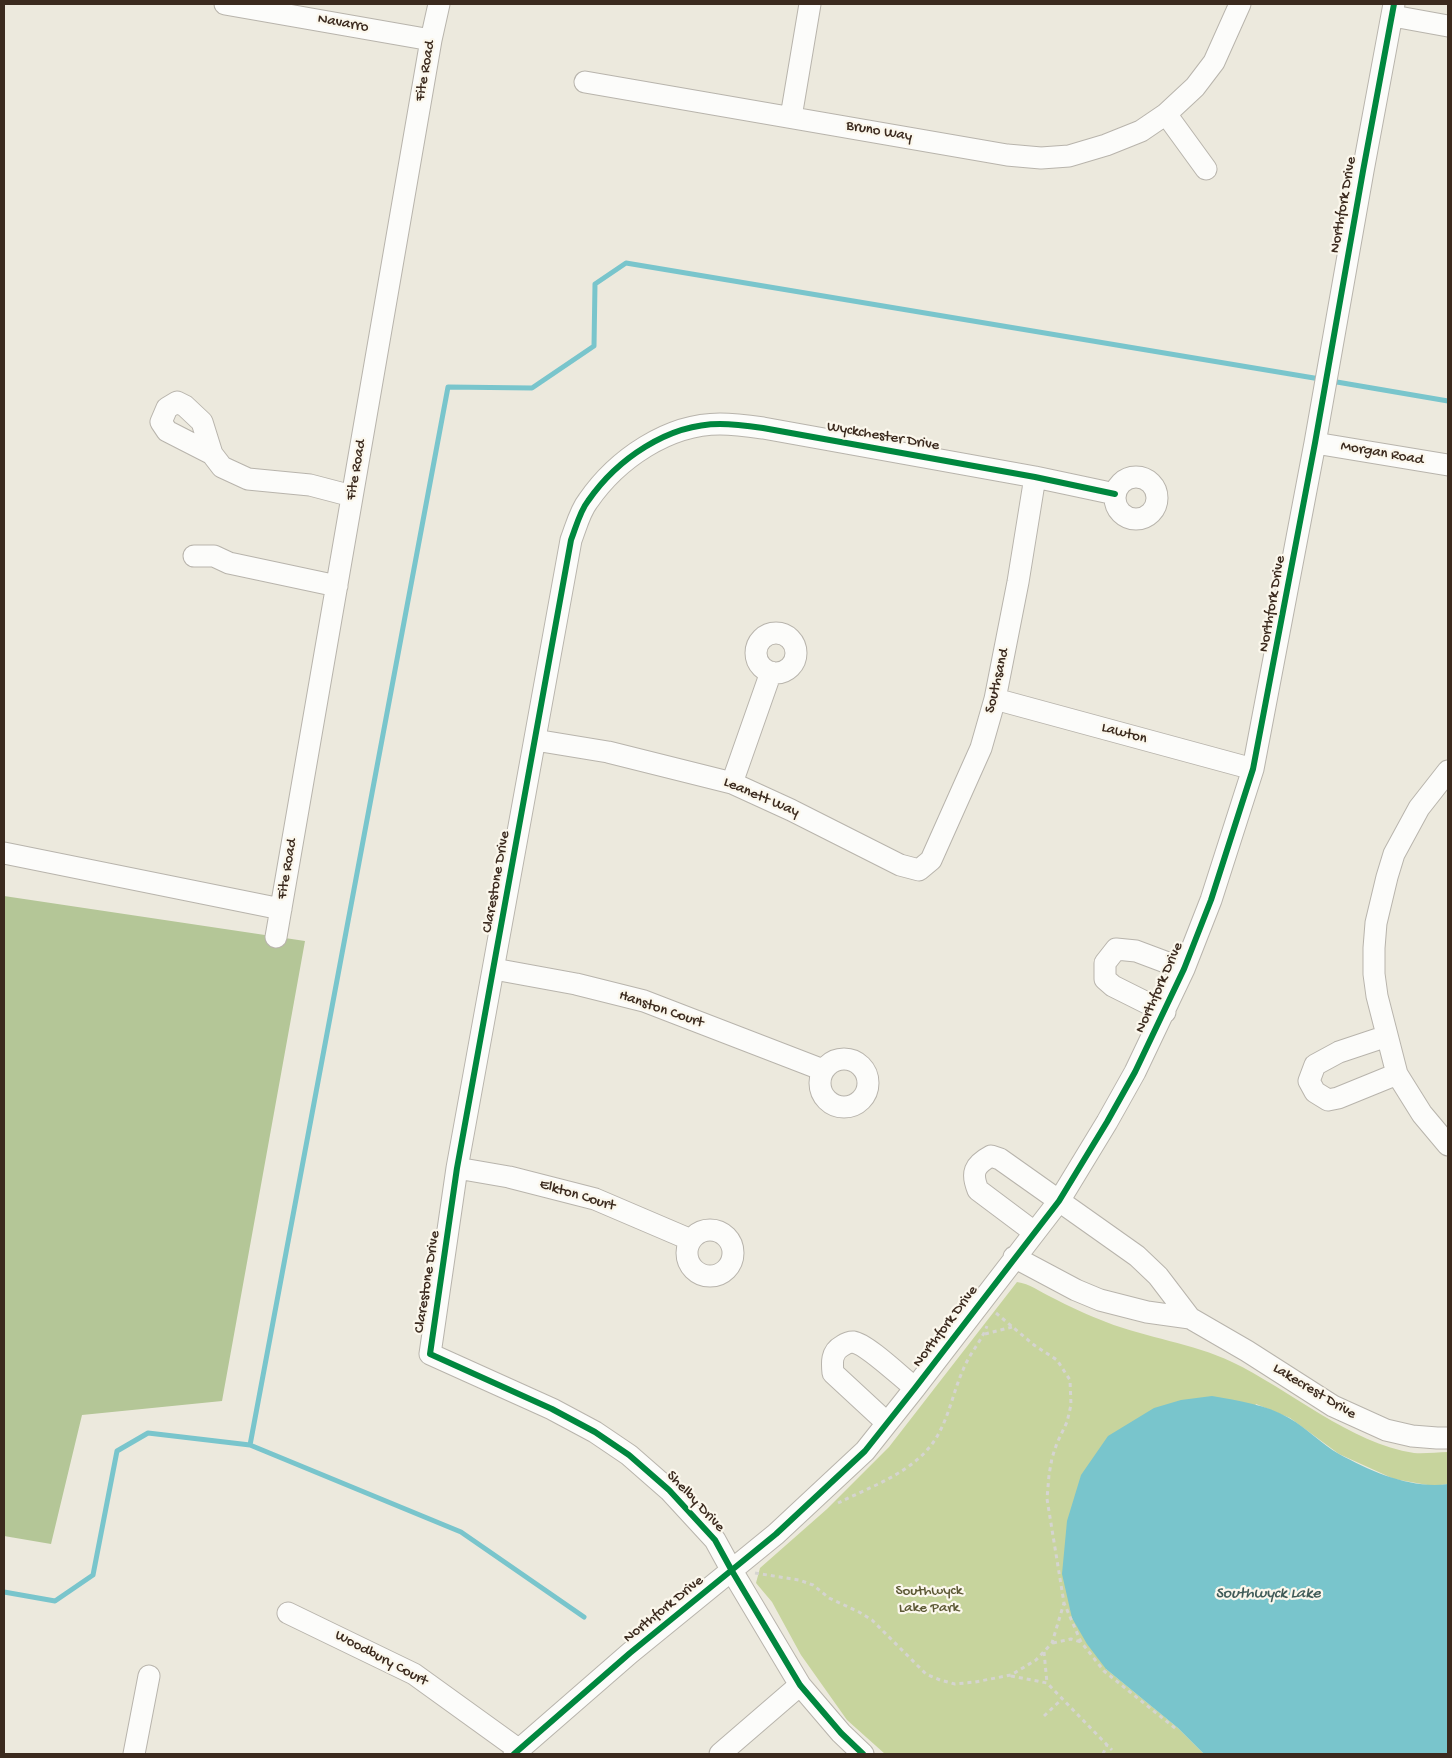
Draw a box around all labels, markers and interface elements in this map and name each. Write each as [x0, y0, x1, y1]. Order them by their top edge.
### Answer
street label: Navarro [316, 11, 370, 37]
street label: Fite Road [412, 39, 440, 103]
street label: Bruno Way [844, 117, 914, 147]
street label: Northfork Drive [1327, 155, 1361, 255]
street label: Wyckchester Drive [825, 418, 941, 456]
street label: Fite Road [343, 438, 371, 502]
street label: Morgan Road [1339, 438, 1425, 470]
street label: Northfork Drive [1256, 554, 1290, 654]
street label: Southsand [982, 647, 1014, 715]
street label: Lawton [1099, 719, 1149, 749]
street label: Leanett Way [720, 774, 802, 822]
street label: Clarestone Drive [479, 830, 515, 934]
street label: Fite Road [274, 837, 302, 901]
street label: Northfork Drive [1132, 940, 1188, 1036]
street label: Hanston Court [616, 987, 706, 1033]
street label: Elkton Court [537, 1176, 617, 1216]
street label: Clarestone Drive [411, 1230, 445, 1334]
street label: Northfork Drive [909, 1283, 983, 1371]
street label: Lakecrest Drive [1269, 1360, 1359, 1424]
street label: Shelby Drive [662, 1467, 728, 1537]
street label: Northfork Drive [620, 1572, 708, 1648]
park label: Southwyck Lake Park [896, 1583, 962, 1618]
water label: Southwyck Lake [1215, 1585, 1321, 1605]
street label: Woodbury Court [331, 1627, 431, 1691]

